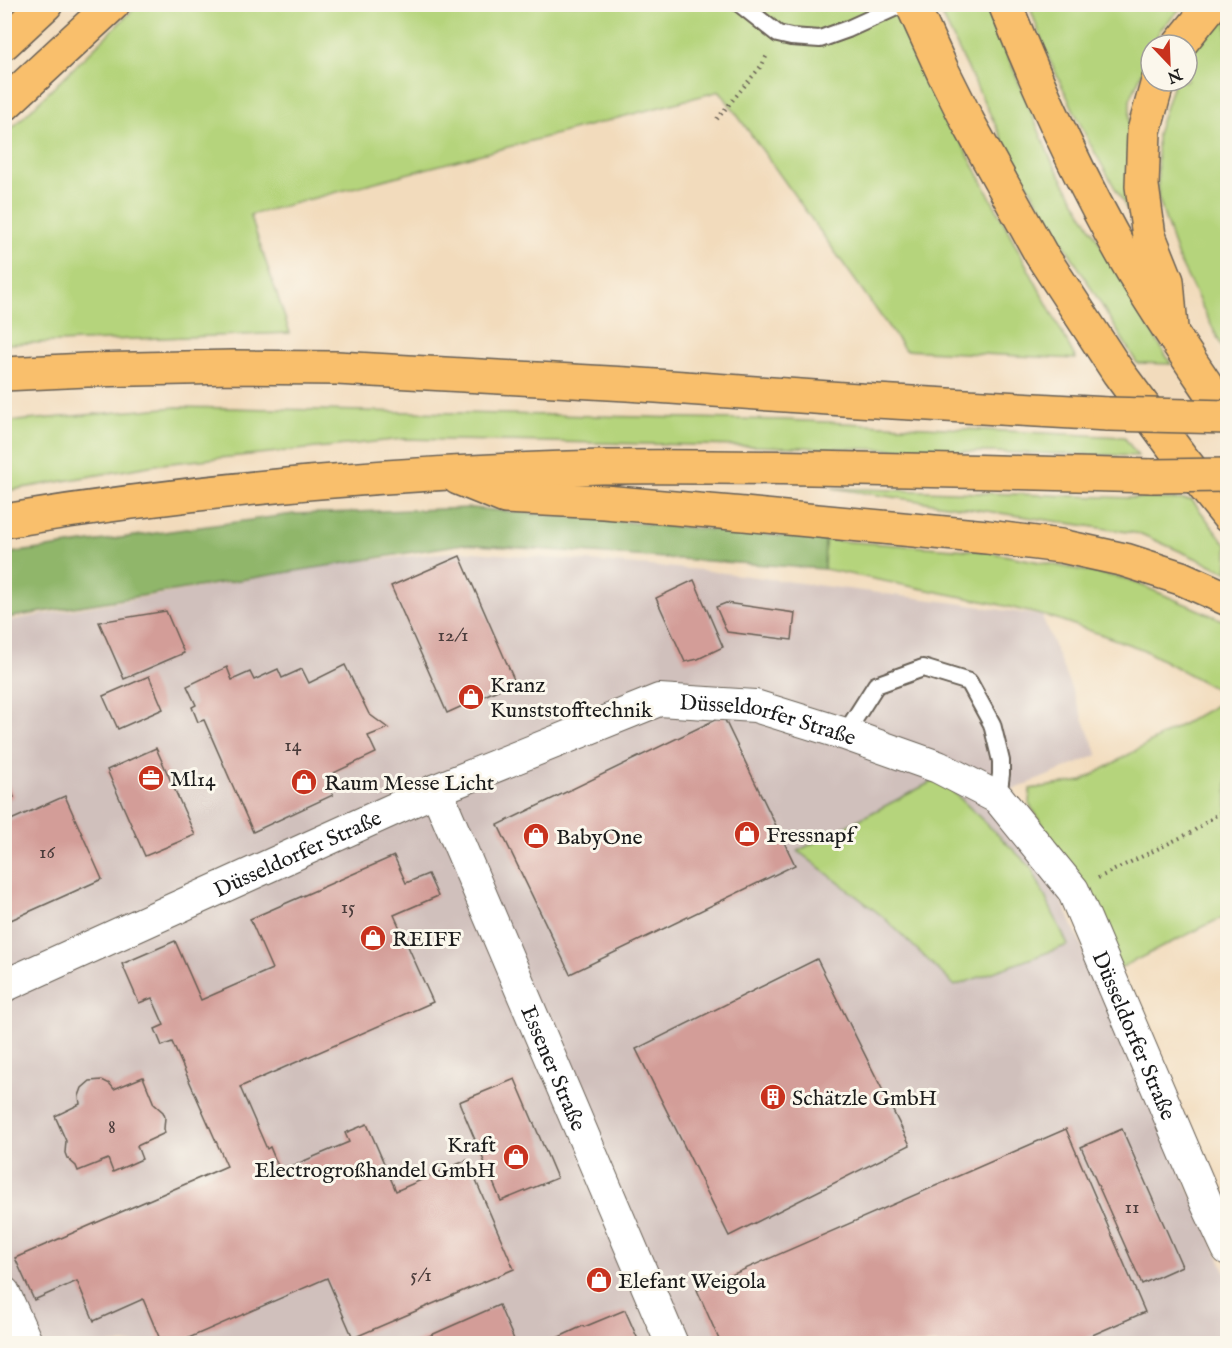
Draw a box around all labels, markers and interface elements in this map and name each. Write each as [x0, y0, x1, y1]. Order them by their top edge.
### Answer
north arrow [1139, 33, 1199, 93]
text: N [1164, 63, 1185, 87]
house number: 12/1 [437, 623, 469, 648]
place label: Kranz Kunststofftechnik [490, 672, 653, 725]
shop icon: Kranz Kunststofftechnik [456, 682, 486, 712]
street label: Düsseldorfer Straße [679, 689, 860, 753]
house number: 14 [284, 733, 302, 758]
office icon: Ml14 [136, 763, 166, 793]
place label: Ml14 [170, 766, 216, 794]
shop icon: Raum Messe Licht [289, 767, 319, 797]
place label: Raum Messe Licht [324, 770, 495, 798]
street label: Düsseldorfer Straße [210, 805, 386, 905]
shop icon: Fressnapf [732, 819, 762, 849]
shop icon: BabyOne [521, 821, 551, 851]
place label: Fressnapf [766, 822, 858, 850]
place label: BabyOne [556, 824, 643, 852]
house number: 16 [39, 840, 56, 865]
house number: 15 [341, 895, 355, 920]
shop icon: REIFF [358, 923, 388, 953]
place label: REIFF [392, 926, 461, 954]
street label: Düsseldorfer Straße [1085, 947, 1181, 1125]
street label: Essener Straße [513, 1002, 592, 1135]
building icon: Schätzle GmbH [758, 1082, 788, 1112]
place label: Schätzle GmbH [792, 1085, 937, 1113]
house number: 8 [108, 1115, 116, 1140]
place label: Kraft Electrogroßhandel GmbH [254, 1132, 496, 1185]
shop icon: Kraft Electrogroßhandel GmbH [501, 1142, 531, 1172]
house number: 11 [1125, 1195, 1139, 1220]
house number: 5/1 [410, 1263, 432, 1288]
shop icon: Elefant Weigola [584, 1265, 614, 1295]
place label: Elefant Weigola [618, 1268, 766, 1296]

